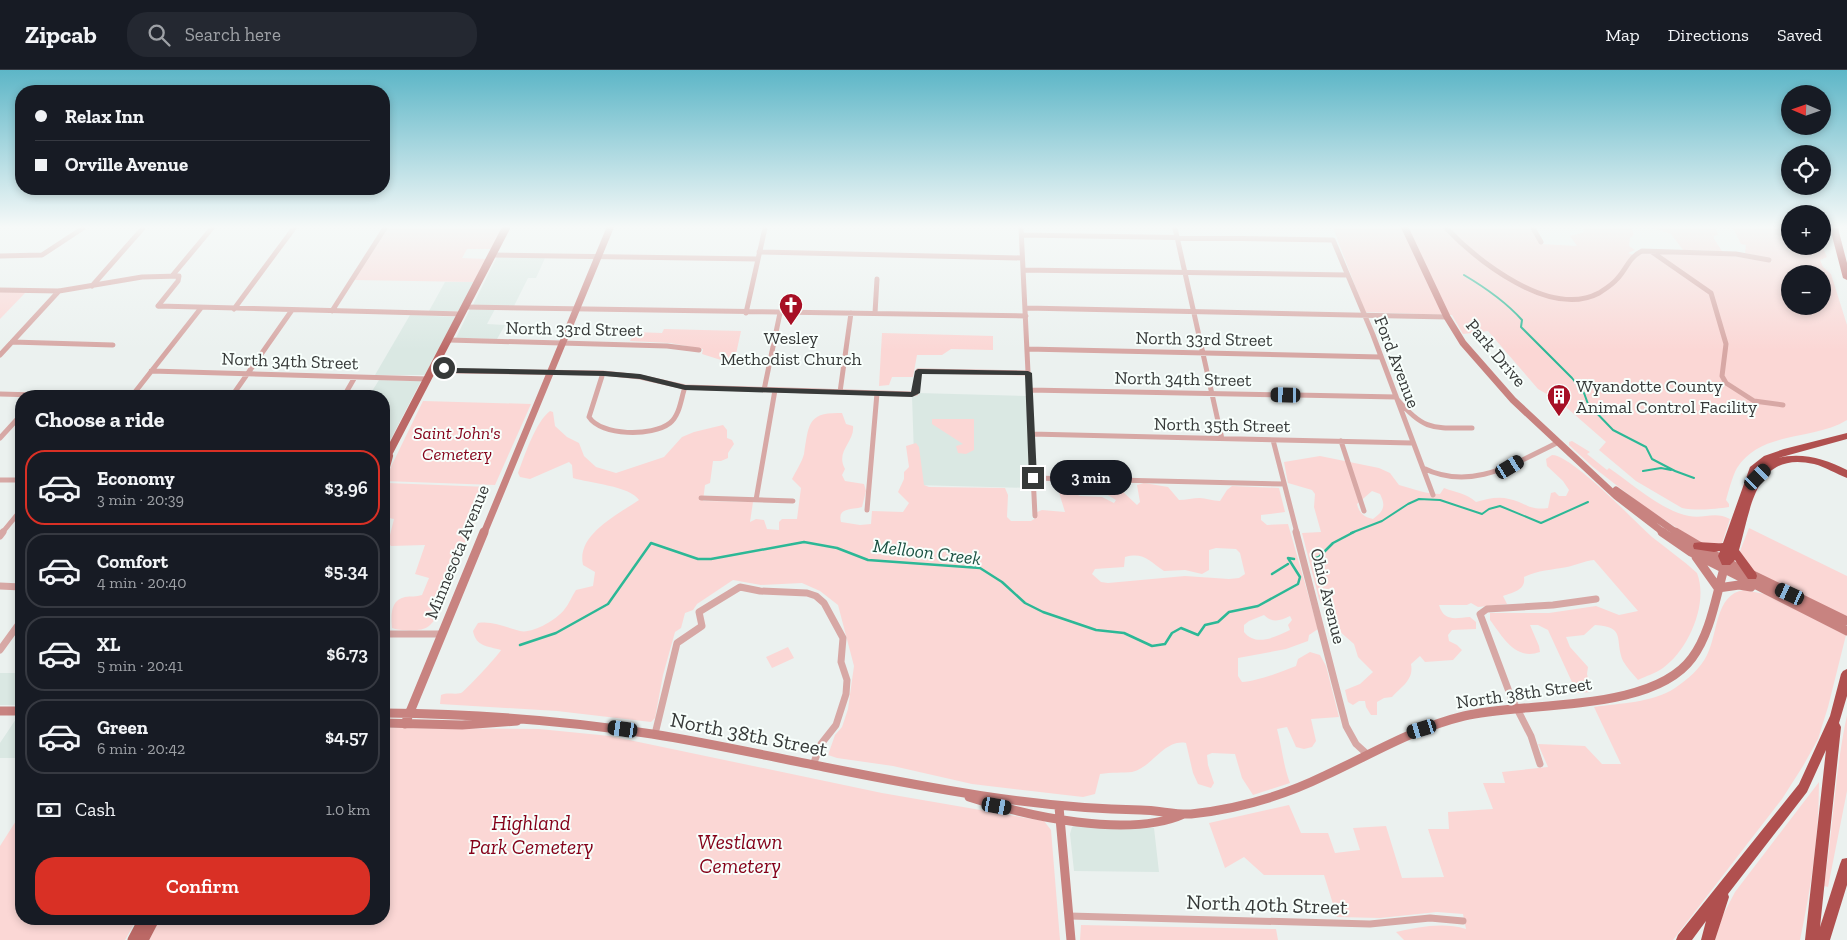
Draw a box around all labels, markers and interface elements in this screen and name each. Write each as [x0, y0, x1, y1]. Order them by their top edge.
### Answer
search box [127, 12, 477, 57]
text: Zipcab [25, 20, 97, 49]
icon: search [145, 21, 173, 49]
text: Search here [185, 23, 281, 46]
text: Map [1605, 24, 1640, 46]
text: Directions [1668, 24, 1749, 46]
text: Saved [1777, 24, 1822, 46]
north arrow [1781, 85, 1831, 135]
map controls [1781, 85, 1831, 315]
text: Relax Inn [65, 105, 144, 128]
button: locate [1781, 145, 1831, 195]
text: Orville Avenue [65, 153, 188, 176]
button: + [1781, 205, 1831, 255]
button: − [1781, 265, 1831, 315]
church icon: Wesley Methodist Church [778, 292, 804, 326]
street label: Ford Avenue [1369, 313, 1425, 411]
street label: Park Drive [1461, 314, 1531, 392]
street label: North 33rd Street [505, 317, 643, 341]
place label: Wesley Methodist Church [720, 327, 862, 370]
street label: North 33rd Street [1135, 327, 1273, 351]
street label: North 34th Street [221, 348, 359, 374]
route start [433, 357, 455, 379]
street label: North 34th Street [1114, 367, 1252, 391]
place label: Wyandotte County Animal Control Facility [1576, 375, 1758, 418]
building icon: Wyandotte County Animal Control Facility [1546, 383, 1572, 417]
car [1270, 387, 1301, 403]
text: Choose a ride [35, 406, 165, 433]
street label: North 35th Street [1154, 413, 1291, 437]
park label: Saint John's Cemetery [413, 422, 501, 465]
car [1493, 453, 1526, 481]
callout: 3 min [1050, 460, 1133, 496]
car [1742, 461, 1773, 493]
icon: car [37, 465, 82, 510]
text: Economy [97, 467, 175, 490]
route end [1022, 467, 1044, 489]
text: 3 min [1071, 468, 1111, 487]
text: $3.96 [325, 476, 368, 499]
street label: Minnesota Avenue [420, 482, 494, 622]
text: 3 min · 20:39 [97, 490, 184, 509]
water label: Melloon Creek [872, 534, 982, 570]
street label: Ohio Avenue [1305, 546, 1351, 646]
icon: car [37, 548, 82, 593]
text: Comfort [97, 550, 168, 573]
text: $5.34 [324, 559, 368, 582]
text: 4 min · 20:40 [97, 573, 186, 592]
car [1773, 581, 1806, 607]
icon: car [37, 631, 82, 676]
text: XL [97, 633, 120, 656]
text: $6.73 [326, 642, 368, 665]
text: 5 min · 20:41 [97, 656, 183, 675]
street label: North 38th Street [1455, 673, 1594, 713]
street label: North 38th Street [668, 706, 830, 762]
icon: car [37, 714, 82, 759]
text: Green [97, 716, 148, 739]
car [1405, 717, 1438, 741]
car [607, 719, 638, 739]
text: $4.57 [325, 725, 368, 748]
text: 6 min · 20:42 [97, 739, 185, 758]
icon: cash [35, 796, 63, 824]
car [980, 796, 1013, 816]
text: Cash [75, 798, 115, 821]
text: 1.0 km [326, 800, 370, 819]
park label: Highland Park Cemetery [469, 810, 593, 859]
park label: Westlawn Cemetery [698, 829, 782, 878]
button: Confirm [35, 857, 370, 915]
street label: North 40th Street [1186, 889, 1348, 919]

